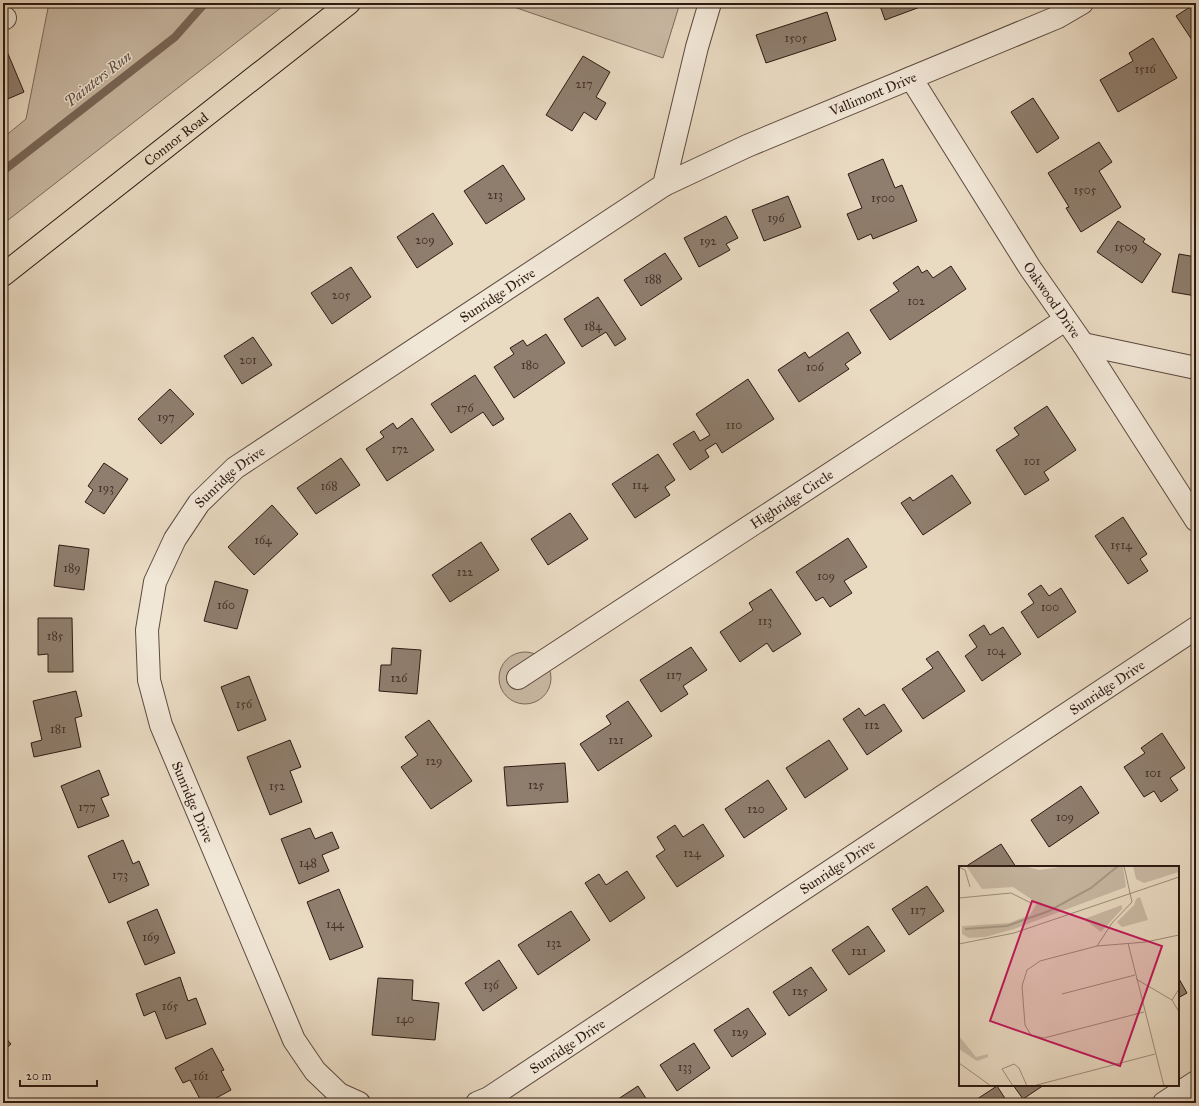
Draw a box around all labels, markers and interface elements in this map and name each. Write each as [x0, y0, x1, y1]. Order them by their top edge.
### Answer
house number: 1505 [785, 31, 808, 45]
water label: Painters Run [61, 47, 135, 111]
house number: 1516 [1134, 62, 1156, 76]
street label: Vallimont Drive [826, 69, 919, 120]
house number: 217 [575, 77, 593, 91]
street label: Connor Road [141, 109, 212, 170]
house number: 1505 [1074, 183, 1097, 197]
house number: 213 [487, 188, 503, 202]
house number: 1500 [871, 191, 895, 205]
house number: 196 [767, 211, 785, 225]
house number: 209 [415, 233, 435, 247]
house number: 192 [699, 234, 717, 248]
house number: 1509 [1114, 240, 1138, 254]
street label: Oakwood Drive [1019, 259, 1084, 342]
street label: Sunridge Drive [457, 264, 539, 326]
house number: 188 [644, 272, 662, 286]
house number: 205 [332, 288, 351, 302]
house number: 102 [907, 294, 925, 308]
house number: 184 [584, 319, 602, 333]
house number: 201 [239, 353, 257, 367]
house number: 180 [521, 358, 539, 372]
house number: 106 [806, 360, 825, 374]
house number: 176 [456, 401, 474, 415]
house number: 197 [157, 410, 175, 424]
house number: 110 [726, 418, 742, 432]
house number: 172 [391, 442, 409, 456]
street label: Sunridge Drive [191, 443, 268, 512]
house number: 101 [1024, 454, 1040, 468]
street label: Highridge Circle [747, 466, 837, 533]
house number: 114 [632, 478, 648, 492]
house number: 168 [320, 479, 338, 493]
house number: 193 [98, 481, 114, 495]
house number: 164 [254, 533, 272, 547]
house number: 1514 [1110, 538, 1132, 552]
house number: 189 [63, 561, 81, 575]
house number: 122 [457, 565, 473, 579]
house number: 109 [817, 569, 835, 583]
house number: 160 [217, 598, 235, 612]
house number: 100 [1041, 600, 1059, 614]
house number: 113 [758, 614, 772, 628]
house number: 185 [47, 629, 64, 643]
house number: 104 [987, 644, 1005, 658]
street label: Sunridge Drive [1066, 656, 1148, 719]
house number: 117 [666, 668, 682, 682]
house number: 126 [391, 671, 408, 685]
house number: 156 [236, 697, 253, 711]
house number: 112 [864, 718, 880, 732]
house number: 181 [50, 722, 66, 736]
house number: 121 [608, 733, 624, 747]
house number: 129 [425, 754, 443, 768]
street label: Sunridge Drive [168, 759, 217, 846]
house number: 101 [1145, 766, 1161, 780]
house number: 125 [528, 778, 544, 792]
house number: 152 [269, 779, 285, 793]
house number: 177 [78, 800, 96, 814]
house number: 120 [747, 802, 765, 816]
house number: 109 [1056, 810, 1074, 824]
street label: Sunridge Drive [796, 836, 878, 898]
house number: 124 [683, 846, 701, 860]
house number: 148 [299, 856, 317, 870]
inset map [959, 866, 1179, 1086]
house number: 173 [112, 868, 128, 882]
house number: 117 [910, 903, 926, 917]
house number: 144 [326, 917, 344, 931]
house number: 169 [142, 930, 160, 944]
house number: 132 [546, 936, 562, 950]
house number: 121 [851, 944, 867, 958]
house number: 136 [483, 978, 500, 992]
house number: 125 [792, 984, 808, 998]
house number: 165 [162, 999, 179, 1013]
house number: 140 [396, 1012, 414, 1026]
street label: Sunridge Drive [527, 1015, 609, 1078]
house number: 129 [731, 1025, 749, 1039]
house number: 133 [678, 1060, 692, 1074]
scale bar [20, 1062, 97, 1088]
text: 20 m [26, 1069, 52, 1083]
house number: 161 [193, 1069, 209, 1083]

